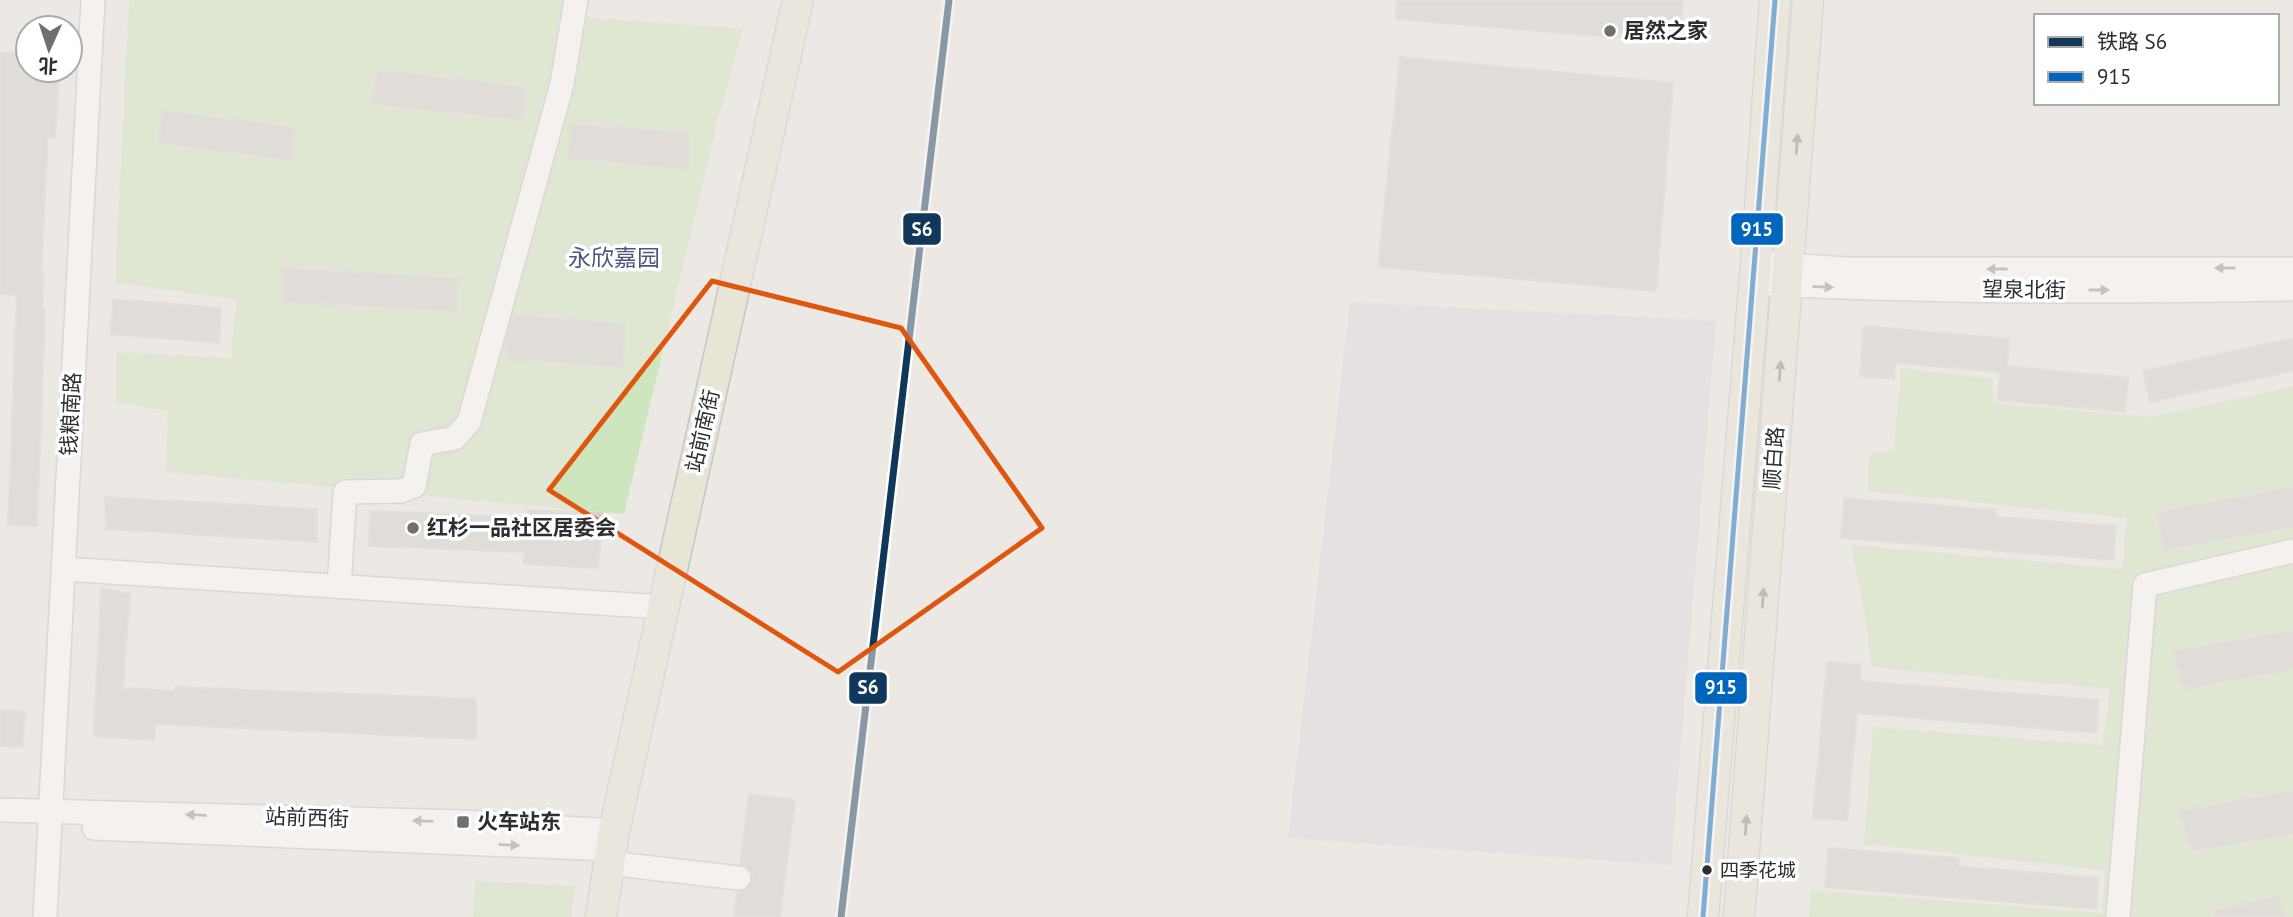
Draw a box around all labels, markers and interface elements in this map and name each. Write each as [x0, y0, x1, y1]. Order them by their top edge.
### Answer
north arrow [14, 14, 84, 84]
legend [2034, 14, 2279, 105]
place label: 居然之家 [1624, 17, 1708, 44]
marker: 居然之家 [1602, 23, 1618, 39]
text: 铁路 S6 [2097, 28, 2167, 55]
text: 北 [38, 53, 58, 78]
text: 915 [2097, 63, 2131, 90]
one-way arrow [1792, 133, 1803, 155]
line badge: S6 [902, 212, 942, 246]
line badge: 915 [1730, 212, 1784, 246]
text: S6 [912, 217, 932, 241]
text: 915 [1741, 217, 1773, 241]
district label: 永欣嘉园 [568, 243, 660, 272]
one-way arrow [1986, 263, 2008, 275]
one-way arrow [2214, 263, 2236, 274]
street label: 望泉北街 [1982, 275, 2066, 304]
one-way arrow [1812, 282, 1834, 293]
one-way arrow [2088, 284, 2110, 296]
one-way arrow [1775, 360, 1786, 382]
street label: 钱粮南路 [55, 371, 86, 457]
street label: 站前南街 [680, 387, 725, 475]
street label: 顺白路 [1758, 426, 1789, 490]
place label: 红杉一品社区居委会 [427, 514, 616, 541]
marker: 红杉一品社区居委会 [405, 520, 421, 536]
one-way arrow [1758, 586, 1769, 608]
line badge: S6 [848, 671, 888, 705]
line badge: 915 [1694, 671, 1748, 705]
text: S6 [858, 675, 878, 699]
text: 915 [1705, 675, 1737, 699]
street label: 站前西街 [265, 803, 349, 832]
place label: 火车站东 [477, 808, 561, 835]
one-way arrow [185, 810, 207, 821]
one-way arrow [1741, 813, 1752, 835]
marker: 火车站东 [455, 814, 471, 830]
one-way arrow [412, 816, 434, 827]
one-way arrow [498, 839, 520, 850]
place label: 四季花城 [1720, 858, 1796, 882]
marker: 四季花城 [1700, 863, 1714, 877]

